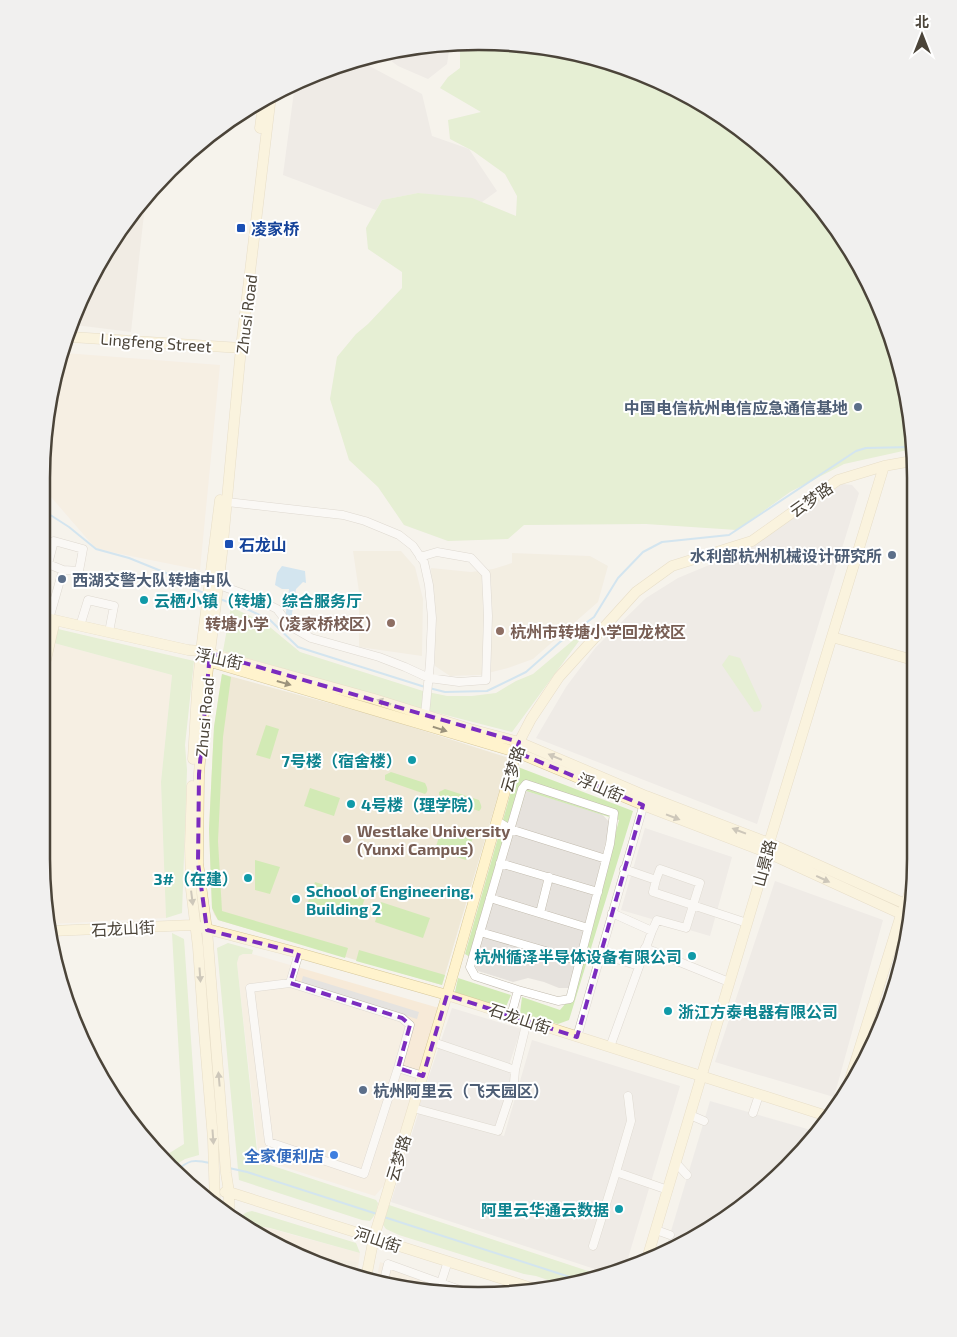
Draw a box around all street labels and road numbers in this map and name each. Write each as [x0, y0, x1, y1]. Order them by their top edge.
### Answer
street label: Zhusi Road [232, 273, 260, 355]
street label: Lingfeng Street [100, 329, 212, 355]
street label: 云梦路 [786, 477, 836, 521]
street label: 浮山街 [194, 644, 244, 672]
street label: Zhusi Road [191, 676, 217, 758]
street label: 云梦路 [496, 743, 528, 795]
street label: 浮山街 [575, 769, 627, 805]
street label: 山景路 [749, 837, 779, 889]
street label: 石龙山街 [91, 917, 155, 939]
street label: 石龙山街 [487, 999, 553, 1037]
street label: 云梦路 [382, 1132, 414, 1184]
street label: 河山街 [352, 1223, 404, 1255]

